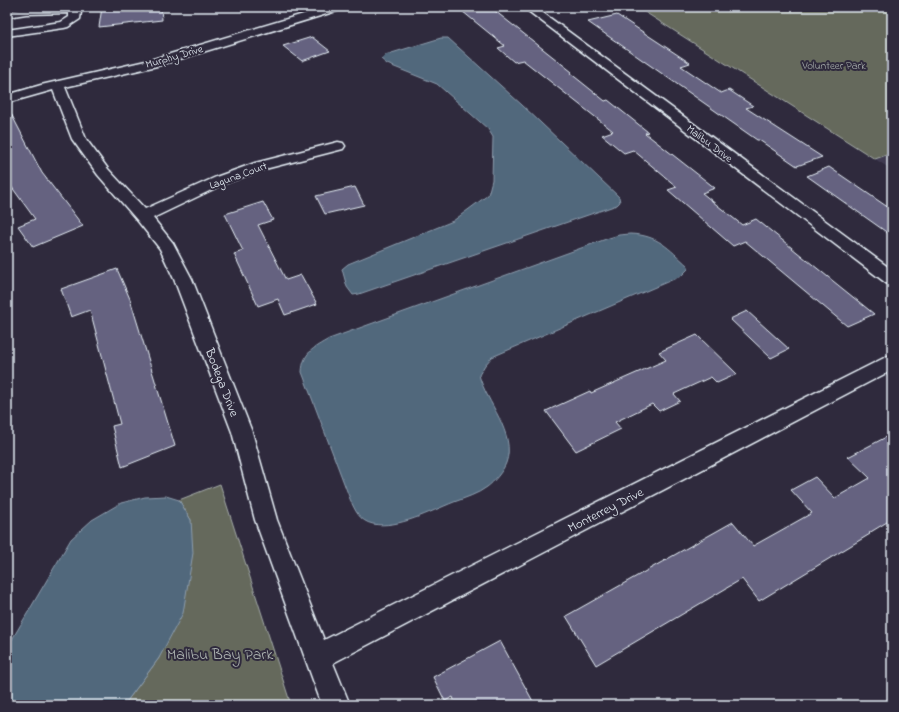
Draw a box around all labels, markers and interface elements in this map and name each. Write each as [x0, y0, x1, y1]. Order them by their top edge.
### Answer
street label: Murphy Drive [144, 41, 205, 74]
park label: Volunteer Park [801, 58, 866, 74]
street label: Malibu Drive [683, 121, 736, 167]
street label: Laguna Court [207, 158, 270, 195]
street label: Bodega Drive [199, 345, 243, 420]
street label: Monterrey Drive [564, 483, 647, 538]
park label: Malibu Bay Park [167, 643, 274, 667]

